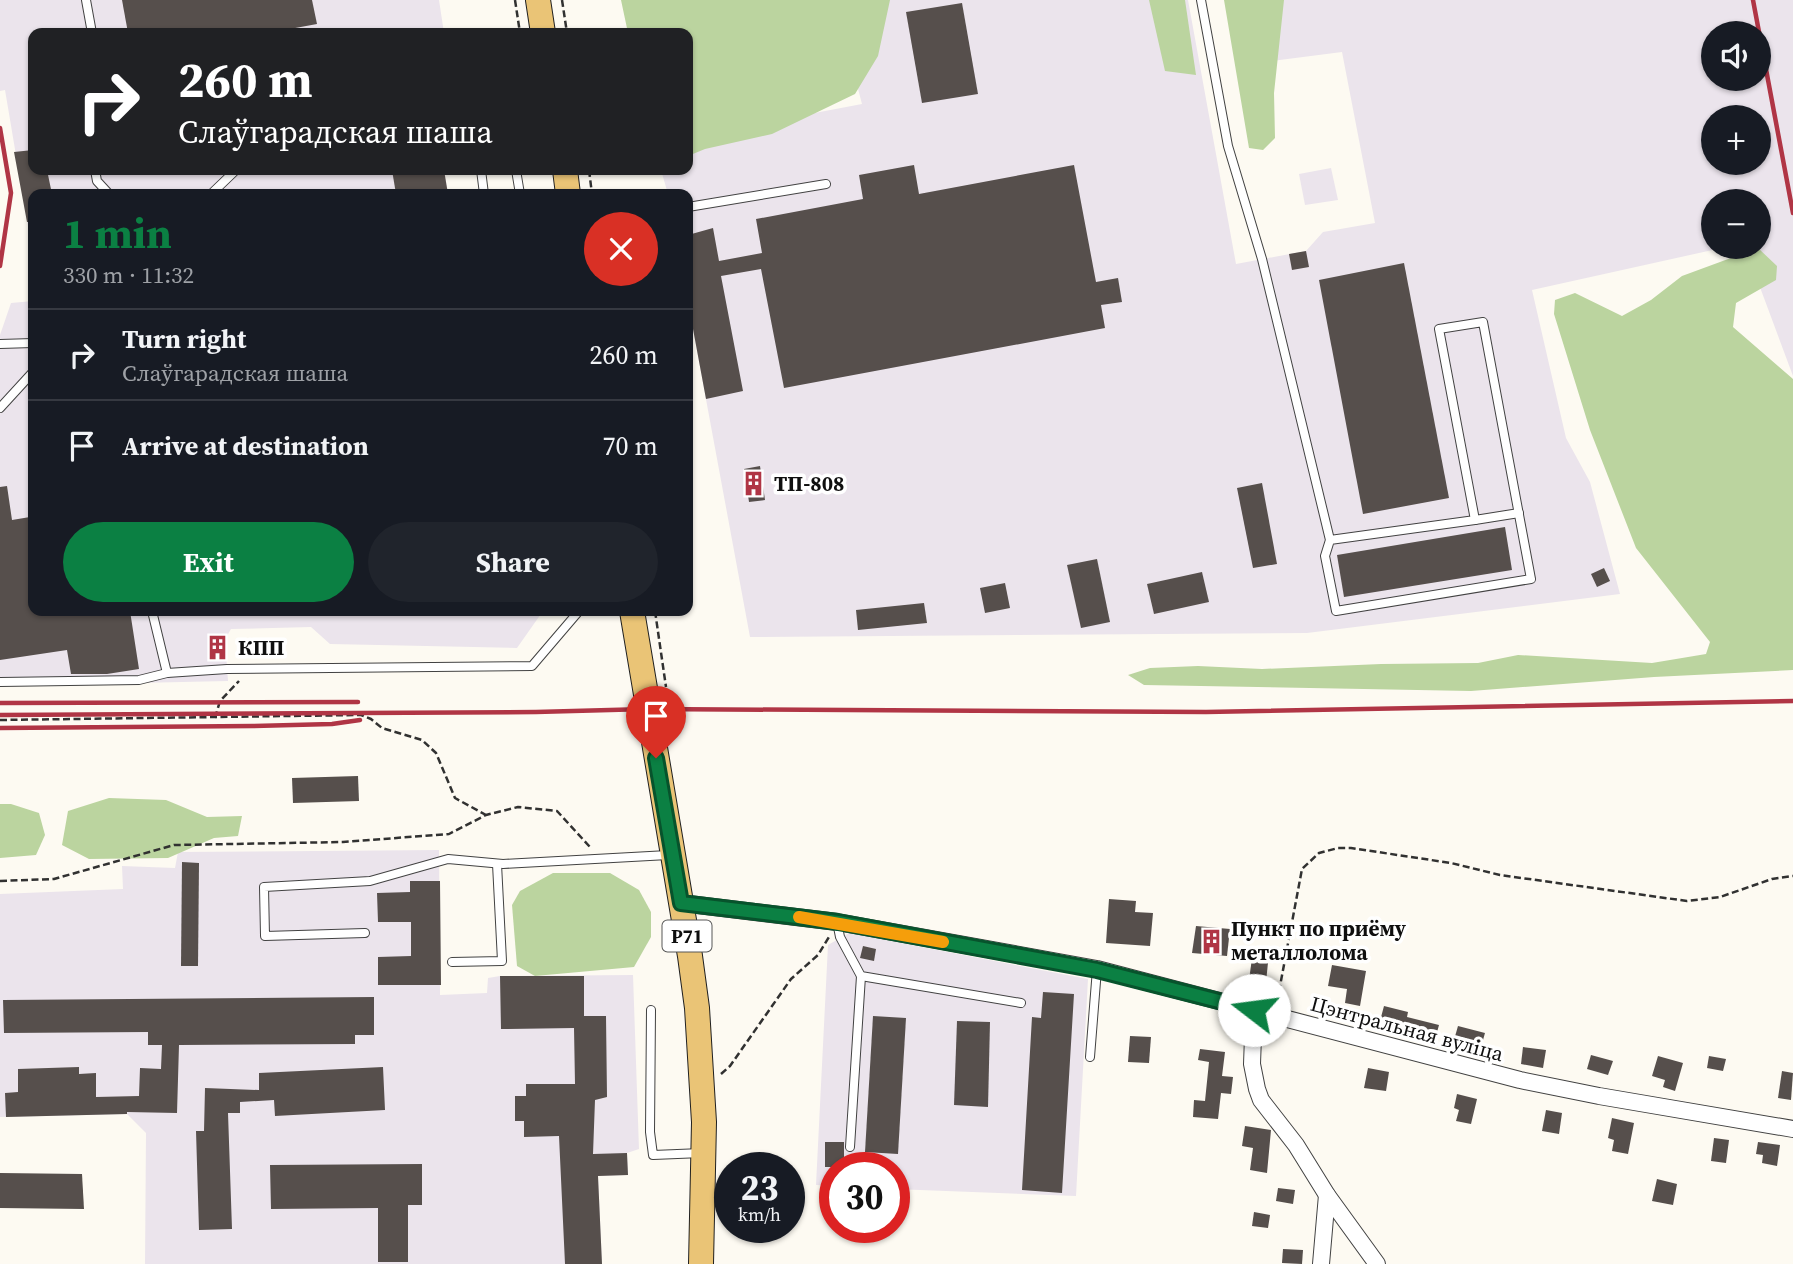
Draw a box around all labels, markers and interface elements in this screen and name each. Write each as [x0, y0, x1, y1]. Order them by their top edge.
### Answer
map controls [1701, 21, 1771, 259]
button: sound [1701, 21, 1771, 91]
text: 260 m [178, 46, 313, 113]
icon: right [63, 56, 154, 147]
button: + [1701, 105, 1771, 175]
text: Слаўгарадская шаша [178, 110, 493, 154]
button: − [1701, 189, 1771, 259]
text: 1 min [63, 204, 172, 262]
button: close [584, 212, 658, 286]
text: 330 m · 11:32 [63, 259, 194, 291]
text: Turn right [122, 321, 246, 357]
icon: right [63, 336, 101, 374]
text: 260 m [590, 337, 658, 373]
text: Слаўгарадская шаша [122, 357, 348, 389]
icon: arrive [63, 427, 101, 465]
text: Arrive at destination [122, 428, 369, 464]
text: 70 m [603, 428, 658, 464]
place label: ТП-808 [774, 469, 844, 498]
building icon: ТП-808 [740, 470, 768, 498]
button: Exit [63, 522, 354, 602]
button: Share [368, 522, 658, 602]
place label: КПП [238, 633, 284, 662]
building icon: КПП [204, 634, 232, 662]
pin [626, 686, 686, 758]
icon: arrive [637, 697, 675, 735]
place label: Пункт по приёму металлолома [1231, 914, 1407, 967]
road number: Р71 [662, 920, 712, 952]
building icon: Пункт по приёму металлолома [1197, 927, 1225, 955]
position arrow [1217, 973, 1291, 1047]
street label: Цэнтральная вуліца [1307, 989, 1507, 1068]
speed limit sign: 30 [819, 1152, 910, 1243]
text: 23 [741, 1164, 778, 1212]
text: km/h [738, 1202, 781, 1227]

